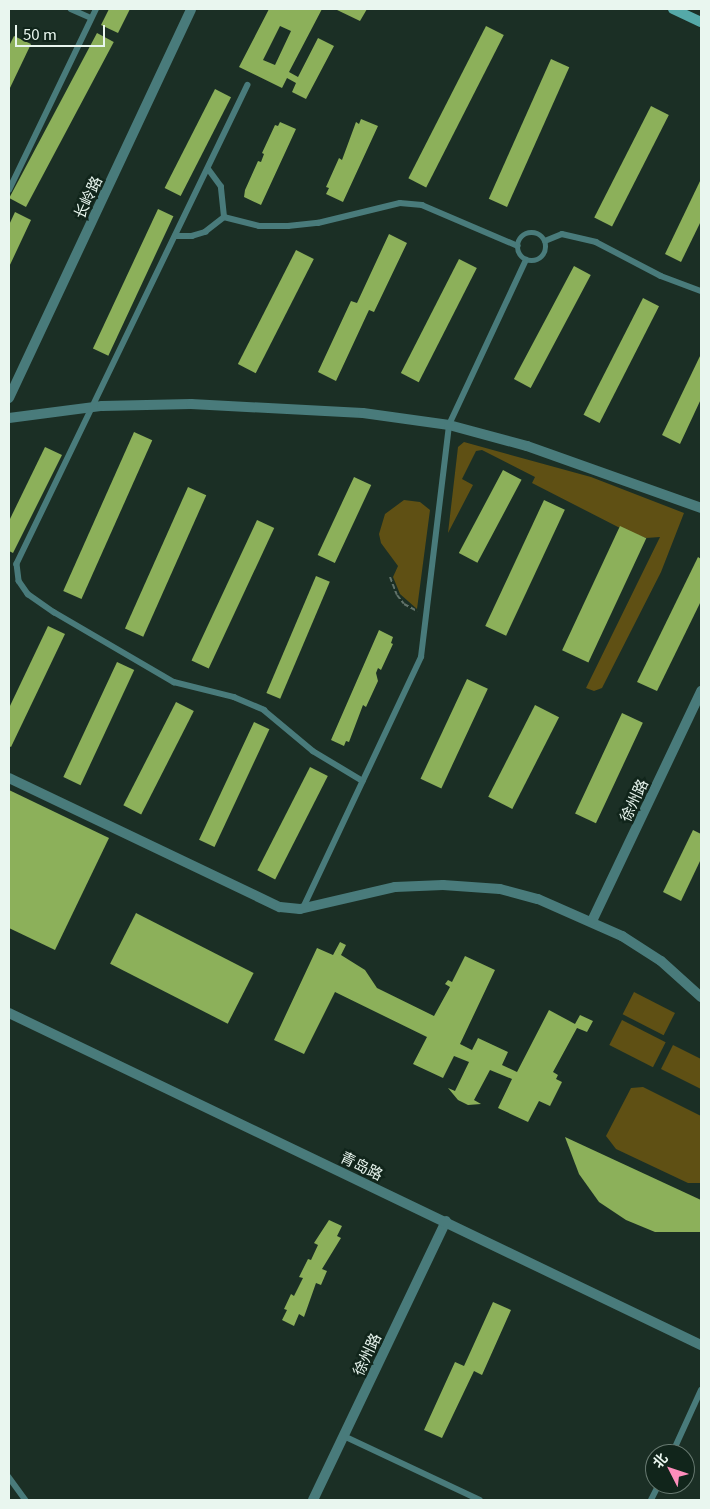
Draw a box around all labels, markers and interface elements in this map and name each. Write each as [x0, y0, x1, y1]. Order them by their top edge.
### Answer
scale bar [18, 15, 108, 47]
text: 50 m [23, 23, 57, 44]
street label: 长岭路 [69, 173, 105, 221]
street label: 徐州路 [615, 776, 651, 824]
street label: 青岛路 [338, 1147, 386, 1183]
street label: 徐州路 [348, 1330, 384, 1378]
north arrow [645, 1444, 695, 1494]
text: 北 [647, 1448, 672, 1472]

